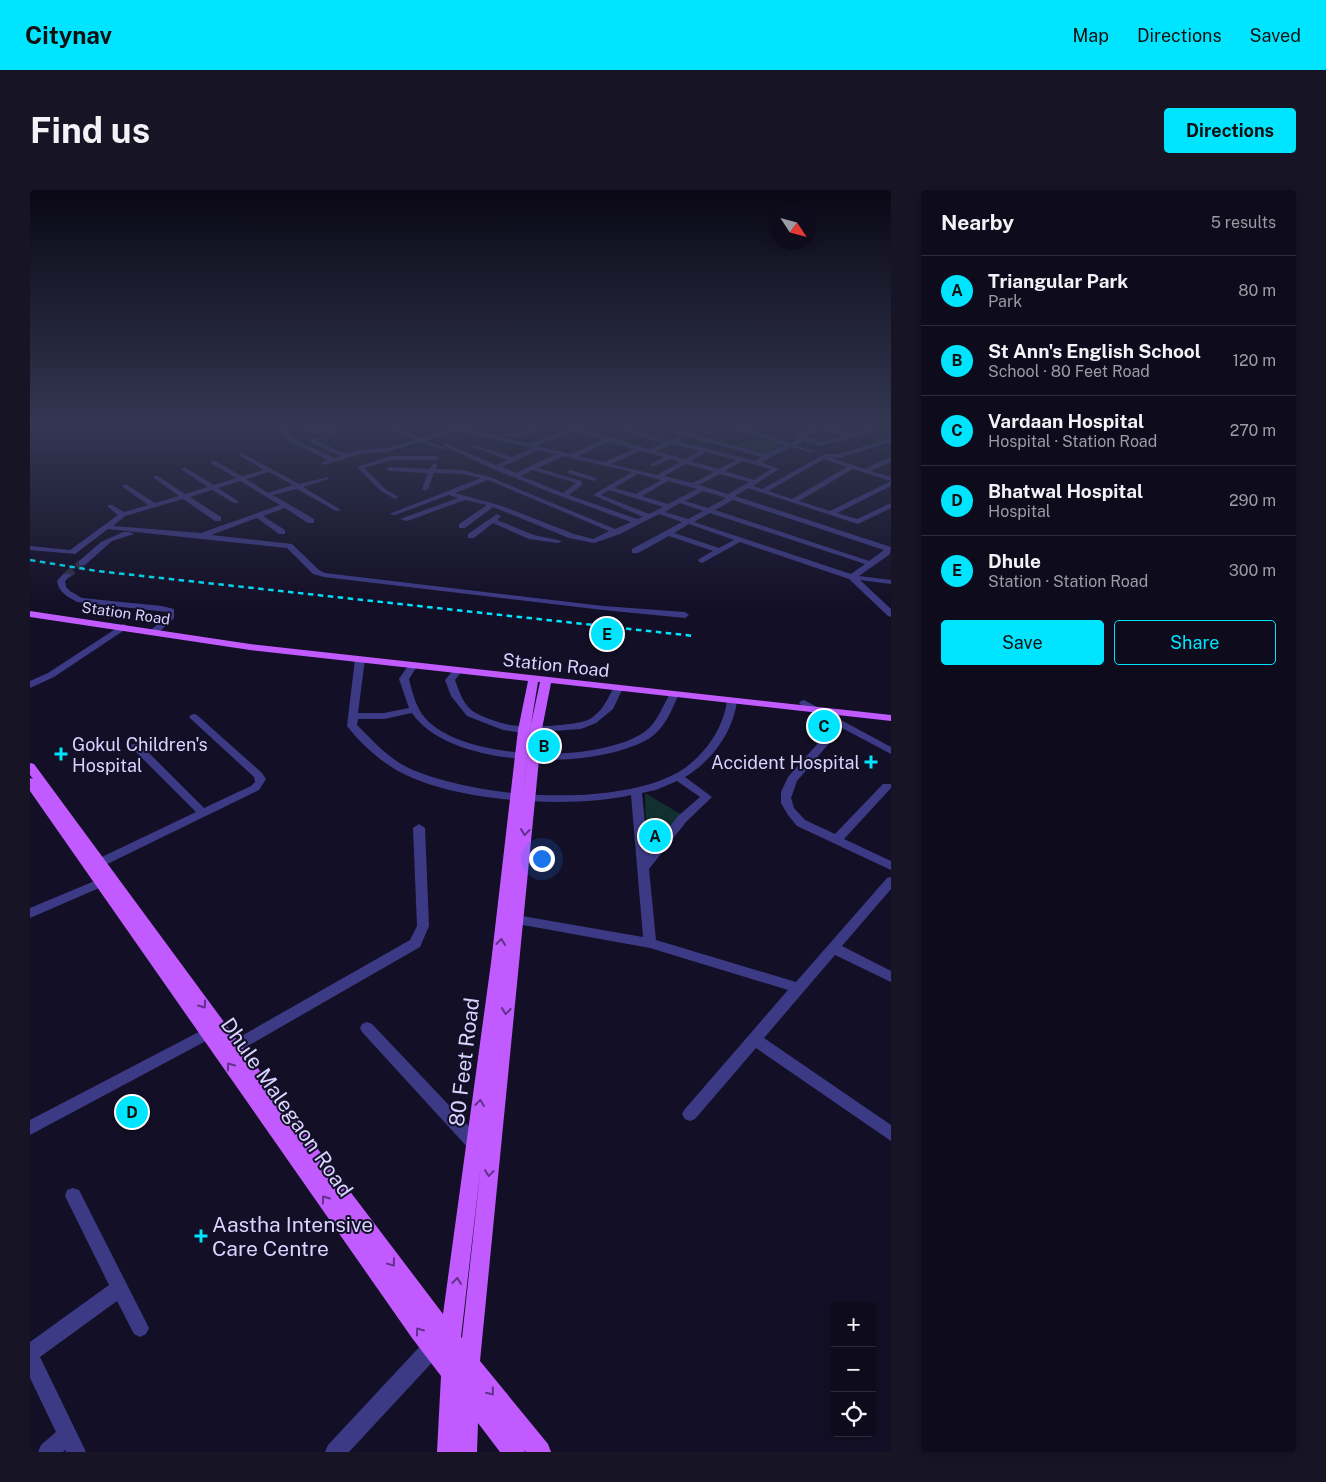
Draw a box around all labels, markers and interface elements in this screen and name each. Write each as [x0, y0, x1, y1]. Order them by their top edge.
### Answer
text: Citynav [25, 21, 112, 49]
text: Map [1072, 25, 1109, 46]
text: Directions [1137, 25, 1222, 46]
text: Saved [1250, 25, 1301, 46]
button: Directions [1164, 108, 1296, 153]
text: Find us [30, 110, 150, 151]
north arrow [771, 205, 816, 250]
text: Nearby [941, 210, 1014, 235]
text: 5 results [1211, 213, 1276, 232]
text: Triangular Park [988, 270, 1128, 292]
text: A [951, 281, 963, 300]
text: 80 m [1238, 281, 1276, 300]
text: Park [988, 292, 1022, 311]
text: St Ann's English School [988, 340, 1201, 362]
text: B [952, 351, 962, 370]
text: 120 m [1232, 351, 1276, 370]
text: School · 80 Feet Road [988, 362, 1150, 381]
text: Vardaan Hospital [988, 410, 1144, 432]
text: C [951, 421, 963, 440]
text: 270 m [1230, 421, 1276, 440]
text: Hospital · Station Road [988, 432, 1157, 451]
text: Bhatwal Hospital [988, 480, 1143, 502]
text: D [951, 491, 963, 510]
text: 290 m [1229, 491, 1276, 510]
text: Hospital [988, 502, 1051, 521]
text: Dhule [988, 550, 1041, 572]
text: E [952, 561, 962, 580]
text: 300 m [1229, 561, 1276, 580]
text: Station · Station Road [988, 572, 1148, 591]
street label: Station Road [81, 598, 171, 628]
pin: E [591, 615, 623, 653]
button: Save [941, 620, 1104, 665]
button: Share [1114, 620, 1276, 665]
street label: Station Road [502, 649, 610, 681]
pin: C [808, 707, 840, 745]
pin: B [528, 727, 560, 765]
place label: Gokul Children's Hospital [72, 734, 208, 776]
marker: Gokul Children's Hospital [54, 747, 68, 761]
place label: Accident Hospital [711, 752, 860, 773]
marker: Accident Hospital [864, 755, 878, 769]
pin: A [639, 817, 671, 855]
one-way arrow [520, 828, 531, 836]
your location [529, 846, 555, 872]
one-way arrow [495, 937, 506, 945]
street label: 80 Feet Road [444, 996, 484, 1128]
one-way arrow [197, 999, 206, 1009]
one-way arrow [501, 1007, 512, 1015]
street label: Dhule Malegaon Road [216, 1013, 358, 1201]
one-way arrow [227, 1063, 236, 1072]
pin: D [116, 1093, 148, 1131]
one-way arrow [474, 1098, 485, 1106]
one-way arrow [484, 1169, 495, 1177]
one-way arrow [322, 1195, 331, 1205]
place label: Aastha Intensive Care Centre [212, 1212, 373, 1261]
marker: Aastha Intensive Care Centre [194, 1229, 208, 1243]
one-way arrow [386, 1257, 395, 1267]
one-way arrow [452, 1277, 462, 1286]
map controls [831, 1302, 876, 1437]
button: + [831, 1302, 876, 1347]
one-way arrow [416, 1327, 425, 1337]
button: − [831, 1347, 876, 1392]
one-way arrow [485, 1386, 493, 1395]
button: locate [831, 1392, 876, 1437]

